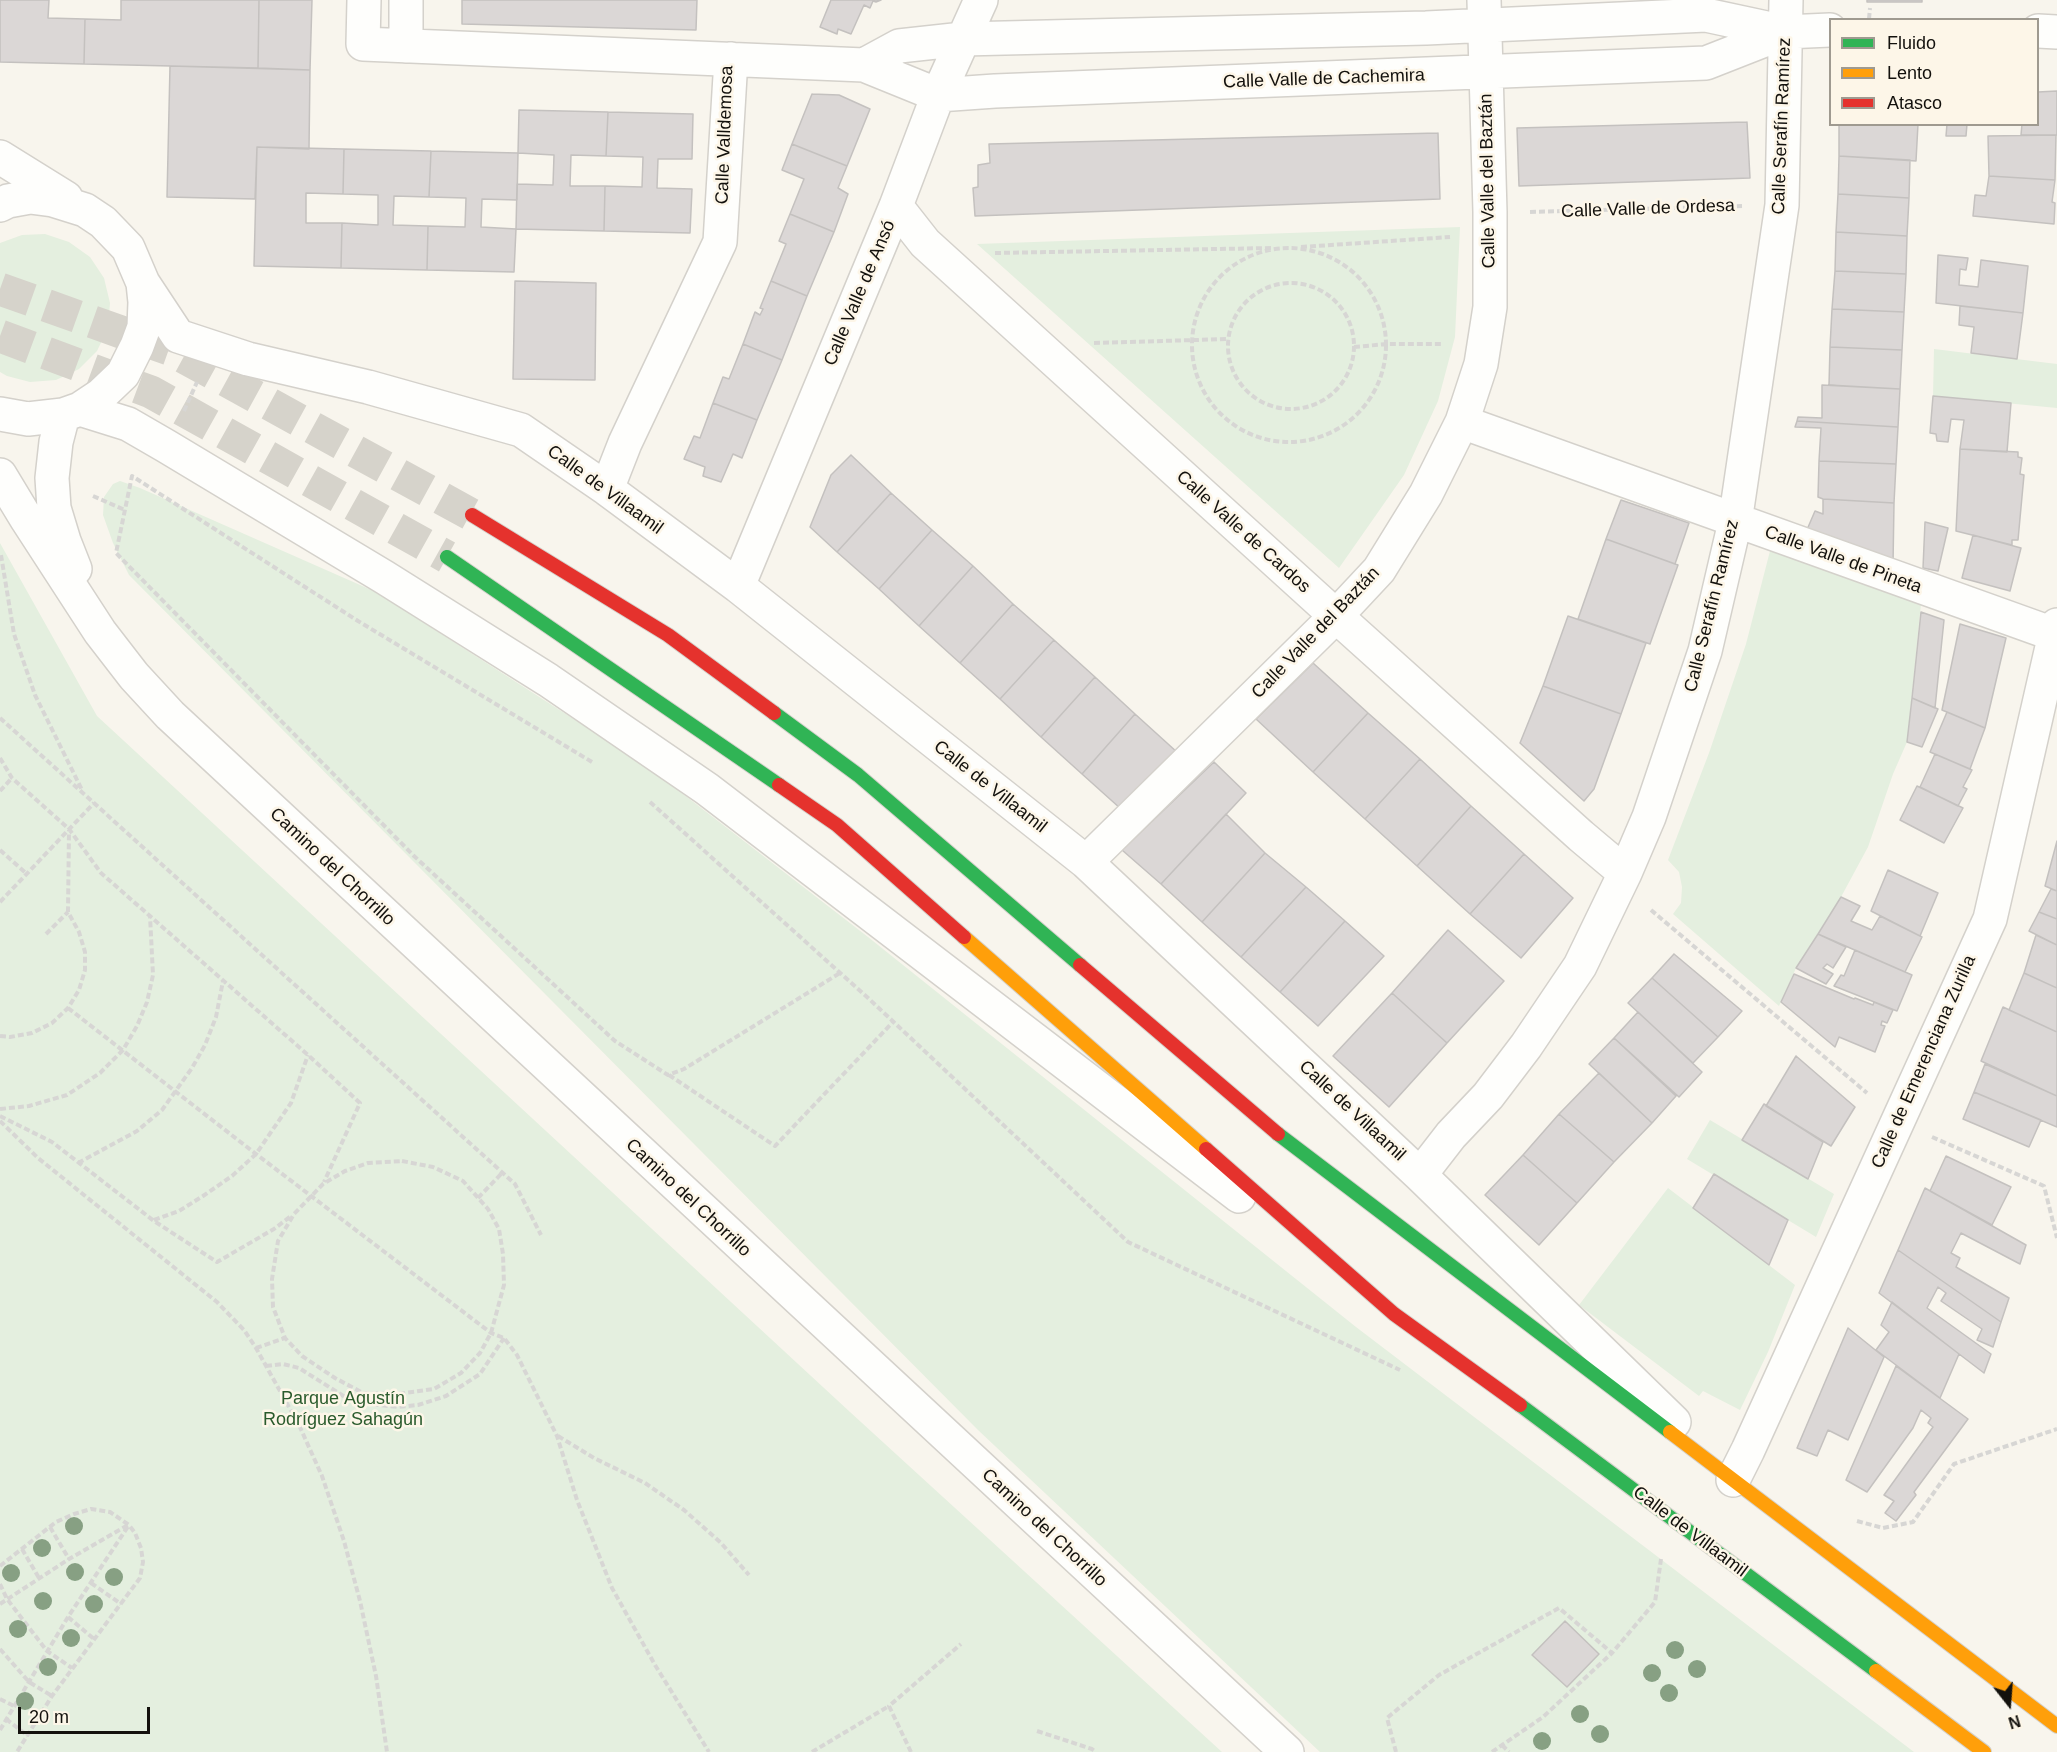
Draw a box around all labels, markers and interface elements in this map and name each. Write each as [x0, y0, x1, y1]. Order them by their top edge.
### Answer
legend [1829, 18, 2039, 126]
text: Fluido [1887, 33, 1936, 53]
street label: Calle Serafín Ramírez [1768, 37, 1796, 215]
text: Lento [1887, 63, 1932, 83]
street label: Calle Valldemosa [712, 65, 738, 205]
street label: Calle Valle de Cachemira [1223, 65, 1425, 93]
street label: Calle Valle del Baztán [1476, 93, 1500, 269]
text: Atasco [1887, 93, 1942, 113]
street label: Calle Valle de Ordesa [1561, 195, 1735, 223]
street label: Calle Valle de Ansó [820, 217, 900, 369]
street label: Calle de Villaamil [543, 441, 667, 539]
street label: Calle Valle de Cardos [1172, 466, 1314, 598]
street label: Calle Serafín Ramírez [1680, 517, 1744, 695]
street label: Calle Valle de Pineta [1761, 522, 1925, 598]
street label: Calle Valle del Baztán [1248, 563, 1384, 703]
street label: Calle de Villaamil [929, 736, 1051, 838]
street label: Camino del Chorrillo [265, 803, 399, 931]
street label: Calle de Emerenciana Zurilla [1867, 952, 1981, 1172]
street label: Calle de Villaamil [1294, 1056, 1410, 1166]
street label: Camino del Chorrillo [621, 1134, 755, 1262]
park label: Parque Agustín Rodríguez Sahagún [263, 1388, 423, 1430]
street label: Camino del Chorrillo [977, 1464, 1111, 1592]
street label: Calle de Villaamil [1629, 1482, 1751, 1582]
north arrow [1979, 1674, 2039, 1734]
scale bar [21, 1695, 153, 1733]
text: 20 m [29, 1707, 69, 1727]
text: N [2006, 1712, 2022, 1732]

